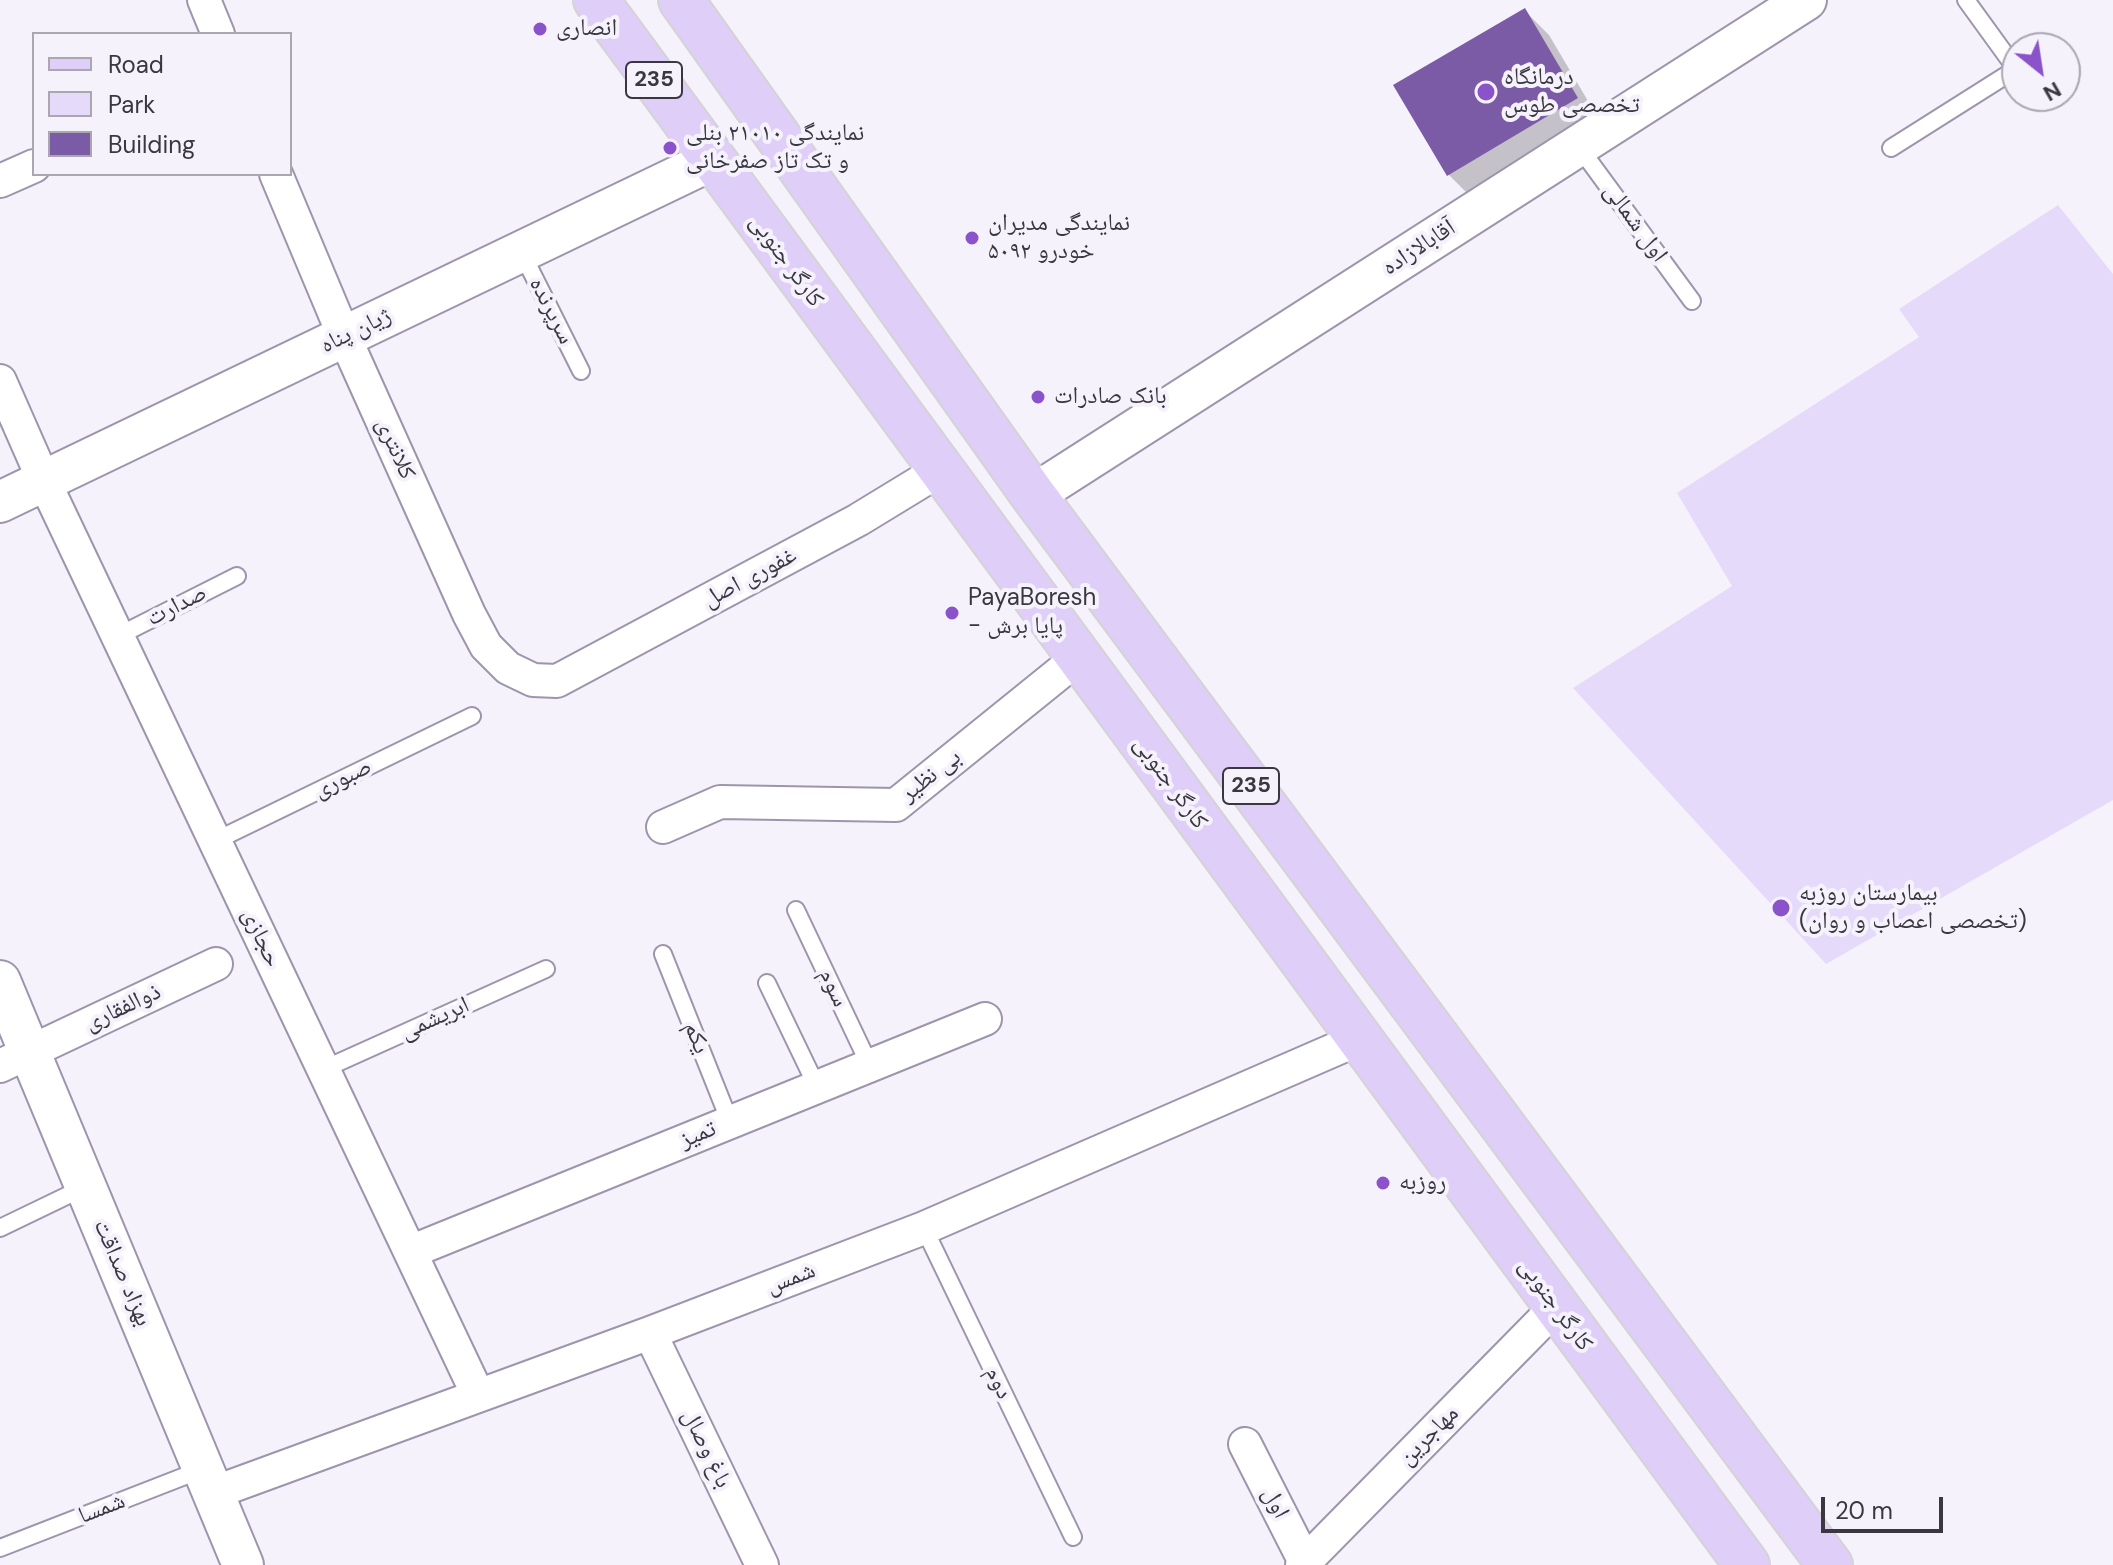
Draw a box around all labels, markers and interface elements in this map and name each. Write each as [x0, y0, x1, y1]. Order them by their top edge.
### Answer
place label: انصاری [556, 15, 617, 43]
marker: انصاری [531, 20, 549, 38]
legend [32, 32, 292, 176]
north arrow [2001, 32, 2081, 112]
text: Road [108, 49, 164, 80]
road number: 235 [626, 62, 682, 98]
place label: درمانگاه تخصصی طوس [1504, 64, 1640, 120]
text: N [2038, 75, 2066, 108]
marker: درمانگاه تخصصی طوس [1475, 81, 1497, 103]
text: Park [108, 89, 155, 120]
place label: نمایندگی ۲۱۰۱۰ بنلی و تک تاز صفرخانی [686, 120, 864, 176]
text: Building [108, 129, 195, 160]
marker: نمایندگی ۲۱۰۱۰ بنلی و تک تاز صفرخانی [661, 139, 679, 157]
street label: اول شمالی [1597, 178, 1673, 268]
street label: کارگر جنوبی [743, 209, 829, 313]
place label: نمایندگی مدیران خودرو ۵۰۹۲ [988, 210, 1130, 266]
street label: آقابالازاده [1377, 214, 1461, 282]
marker: نمایندگی مدیران خودرو ۵۰۹۲ [963, 229, 981, 247]
street label: سرپرنده [522, 273, 580, 349]
street label: ژیان پناه [316, 302, 396, 360]
place label: بانک صادرات [1054, 383, 1167, 411]
marker: بانک صادرات [1029, 388, 1047, 406]
street label: کلانتری [369, 414, 421, 484]
street label: غفوری اصل [698, 541, 802, 615]
street label: صدارت [142, 579, 212, 633]
place label: PayaBoresh - پایا برش [968, 585, 1096, 641]
marker: PayaBoresh - پایا برش [943, 604, 961, 622]
street label: کارگر جنوبی [1127, 731, 1213, 835]
street label: بی نظیر [895, 743, 967, 809]
street label: صبوری [309, 753, 377, 805]
road number: 235 [1223, 768, 1279, 804]
place label: بیمارستان روزبه (تخصصی اعصاب و روان) [1799, 880, 2027, 936]
marker: بیمارستان روزبه (تخصصی اعصاب و روان) [1770, 897, 1792, 919]
street label: حجازی [235, 904, 287, 972]
street label: سوم [812, 964, 854, 1012]
street label: ذوالفقاری [80, 978, 166, 1038]
street label: ابریشمی [396, 991, 474, 1047]
street label: یکم [677, 1018, 715, 1058]
street label: تمیز [676, 1115, 720, 1155]
place label: روزبه [1399, 1169, 1446, 1197]
marker: روزبه [1374, 1174, 1392, 1192]
street label: بهزاد صداقت [87, 1215, 157, 1331]
street label: کارگر جنوبی [1512, 1253, 1598, 1357]
street label: شمس [762, 1257, 820, 1301]
street label: دوم [978, 1362, 1018, 1404]
street label: مهاجرین [1393, 1400, 1465, 1472]
street label: باغ وصال [675, 1405, 737, 1493]
scale bar [1825, 1481, 1947, 1531]
street label: اول [1255, 1483, 1295, 1523]
street label: شمسا [75, 1487, 129, 1531]
text: 20 m [1835, 1495, 1893, 1526]

